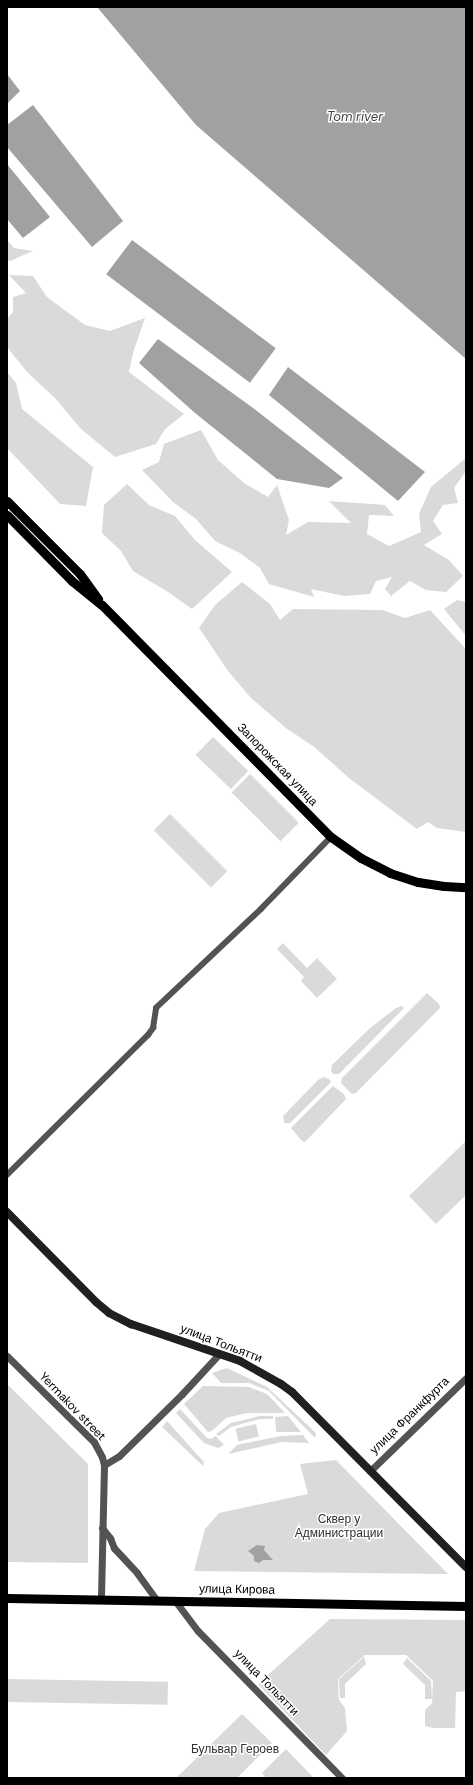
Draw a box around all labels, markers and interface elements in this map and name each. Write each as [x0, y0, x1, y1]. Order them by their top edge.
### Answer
water label: Tom river [327, 109, 383, 125]
street label: Запорожская улица [234, 721, 320, 809]
street label: улица Тольятти [178, 1322, 264, 1366]
street label: Yermakov street [36, 1370, 108, 1444]
street label: улица Франкфурта [367, 1374, 453, 1458]
park label: Сквер у Администрации [295, 1513, 383, 1541]
street label: улица Кирова [199, 1582, 275, 1598]
street label: улица Тольятти [231, 1647, 301, 1719]
park label: Бульвар Героев [191, 1743, 279, 1757]

